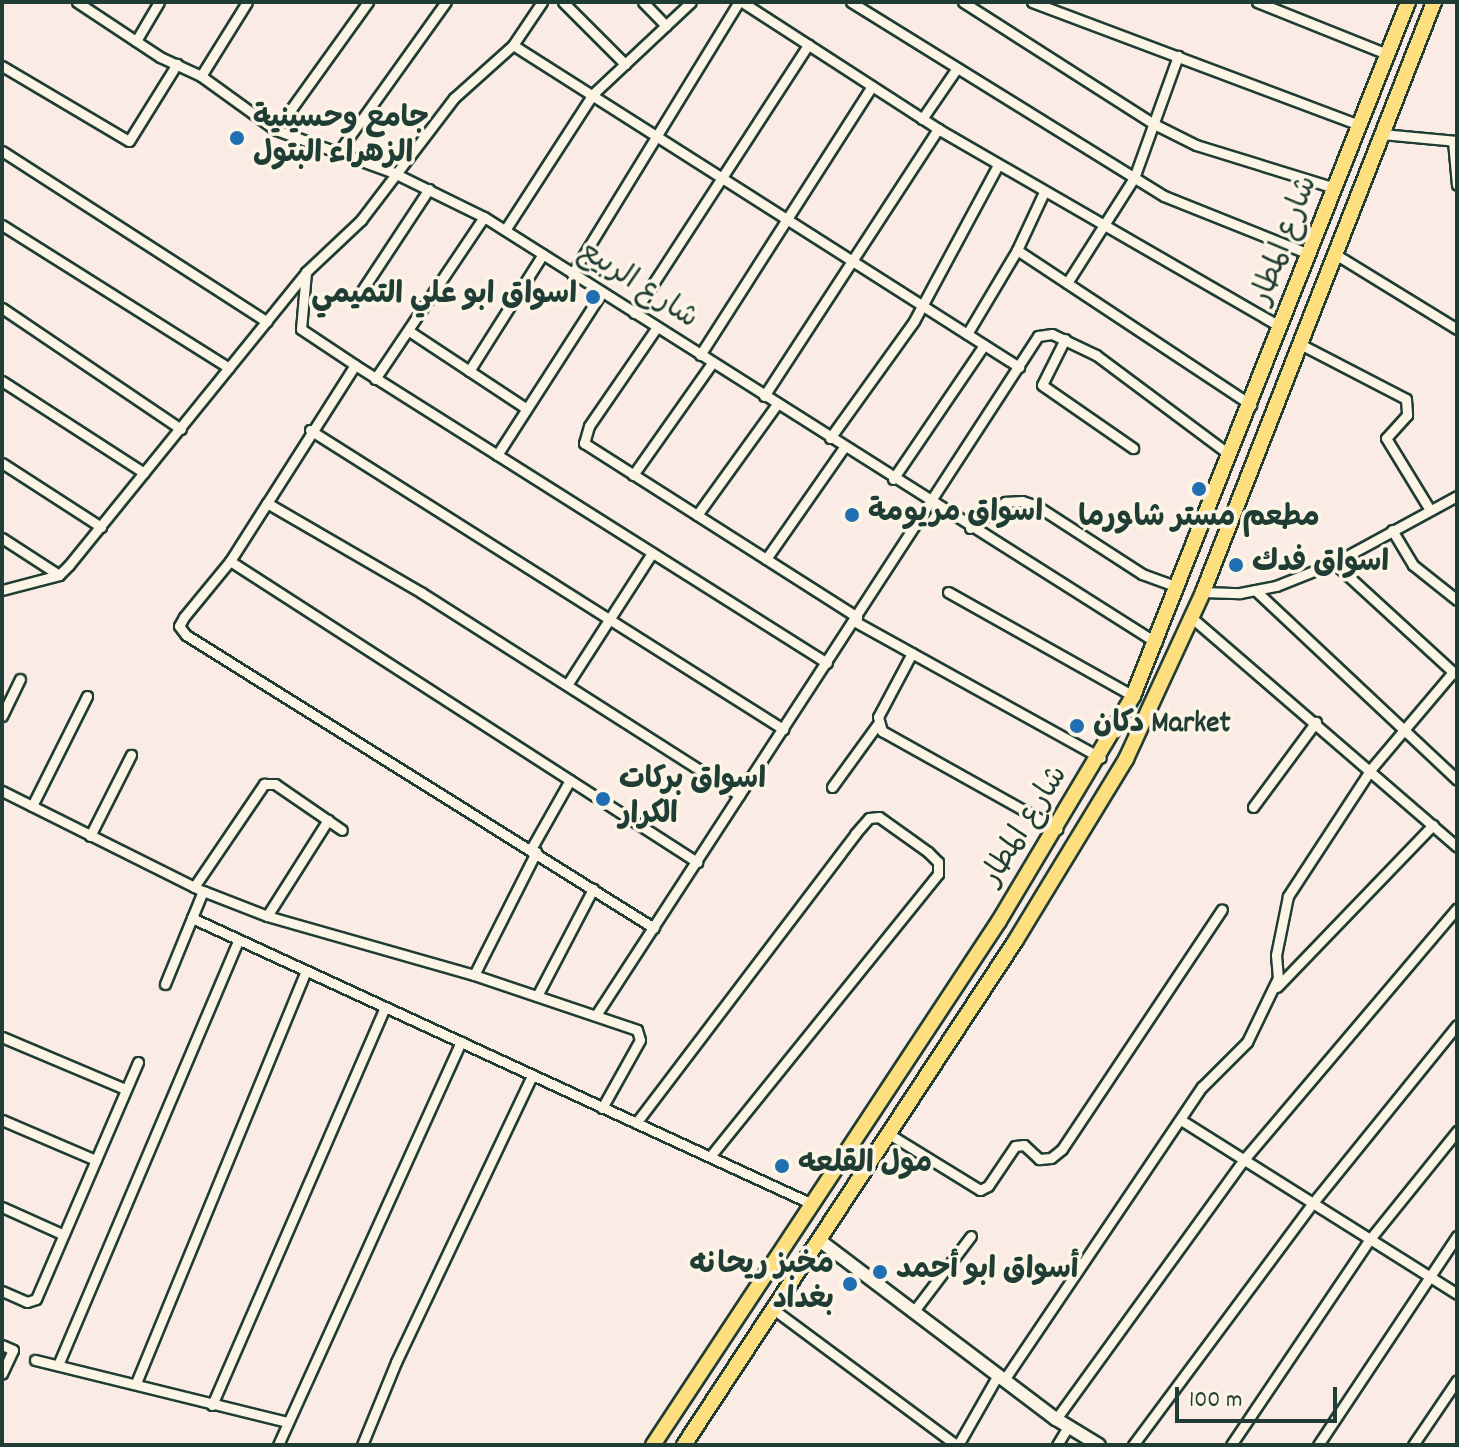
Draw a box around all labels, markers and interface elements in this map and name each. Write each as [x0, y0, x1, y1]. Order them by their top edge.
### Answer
place label: جامع وحسينية الزهراء البتول [253, 103, 429, 174]
marker: جامع وحسينية الزهراء البتول [228, 129, 246, 147]
street label: شارع المطار [1246, 172, 1328, 310]
street label: شارع الربيع [571, 235, 703, 339]
place label: اسواق ابو علي التميمي [311, 279, 577, 315]
marker: اسواق ابو علي التميمي [584, 288, 602, 306]
marker: مطعم مستر شاورما [1190, 480, 1208, 498]
place label: اسواق مريومة [868, 497, 1043, 533]
place label: مطعم مستر شاورما [1078, 502, 1320, 538]
marker: اسواق مريومة [843, 506, 861, 524]
place label: اسواق فدك [1252, 547, 1389, 583]
marker: اسواق فدك [1227, 556, 1245, 574]
place label: دكان Market [1093, 708, 1231, 744]
marker: دكان Market [1068, 717, 1086, 735]
street label: شارع المطار [976, 760, 1078, 894]
place label: اسواق بركات الكرار [619, 764, 766, 834]
marker: اسواق بركات الكرار [594, 790, 612, 808]
place label: مول القلعه [798, 1148, 932, 1184]
marker: مول القلعه [773, 1157, 791, 1175]
place label: مخبز ريحانه بغداد [690, 1249, 834, 1320]
place label: أسواق ابو أحمد [896, 1254, 1078, 1290]
marker: أسواق ابو أحمد [871, 1263, 889, 1281]
marker: مخبز ريحانه بغداد [841, 1275, 859, 1293]
scale bar [1179, 1371, 1341, 1421]
text: 100 m [1189, 1384, 1242, 1418]

